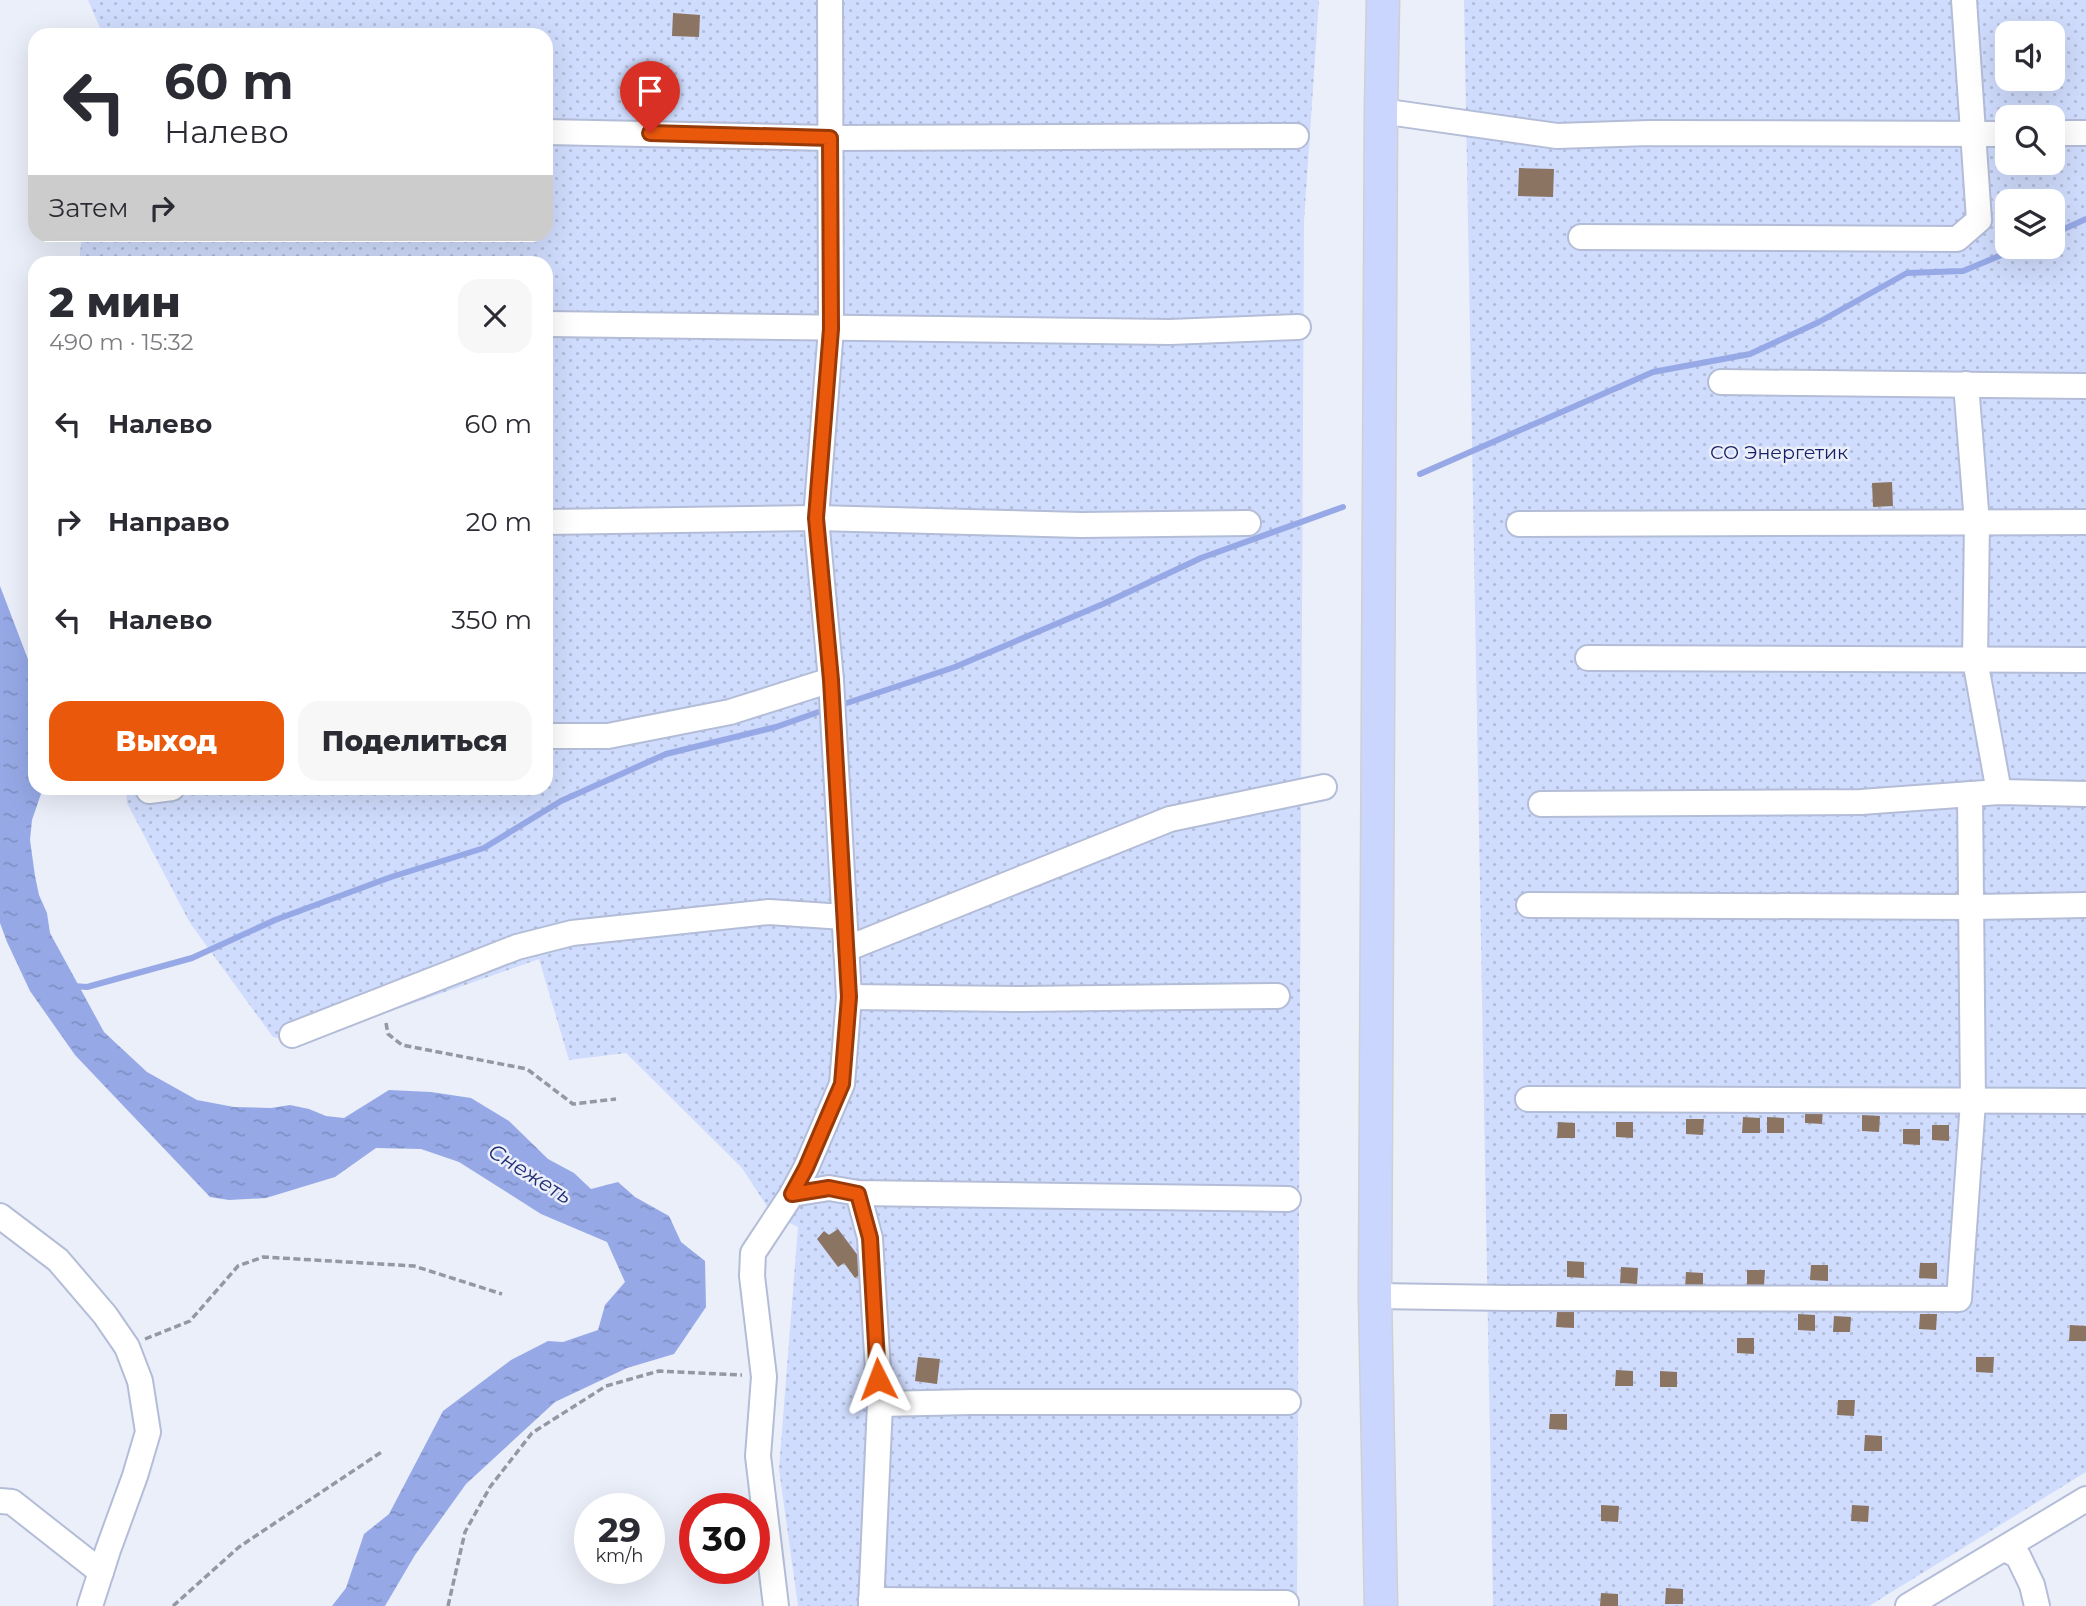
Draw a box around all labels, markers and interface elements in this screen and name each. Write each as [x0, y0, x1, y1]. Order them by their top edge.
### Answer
map controls [1995, 21, 2065, 259]
button: sound [1995, 21, 2065, 91]
text: 60 m [164, 52, 294, 111]
icon: left [49, 56, 140, 147]
pin [620, 61, 680, 133]
icon: arrive [631, 72, 669, 110]
button: search [1995, 105, 2065, 175]
text: Налево [164, 112, 289, 151]
icon: right [143, 189, 181, 227]
button: layers [1995, 189, 2065, 259]
text: Затем [49, 192, 129, 224]
text: 2 мин [49, 276, 181, 328]
button: close [458, 279, 532, 353]
text: 490 m · 15:32 [49, 328, 194, 356]
icon: left [49, 405, 87, 443]
text: Налево [108, 408, 212, 440]
text: 60 m [465, 408, 532, 440]
park label: СО Энергетик [1710, 441, 1848, 464]
icon: right [49, 503, 87, 541]
text: Направо [108, 506, 229, 538]
text: 20 m [466, 506, 532, 538]
icon: left [49, 601, 87, 639]
text: Налево [108, 604, 212, 636]
text: 350 m [451, 604, 532, 636]
button: Выход [49, 701, 284, 781]
button: Поделиться [298, 701, 532, 781]
water label: Снежеть [484, 1138, 577, 1209]
position arrow [841, 1342, 915, 1416]
speed limit sign: 30 [679, 1493, 770, 1584]
text: 29 [598, 1508, 641, 1551]
text: km/h [595, 1545, 644, 1567]

